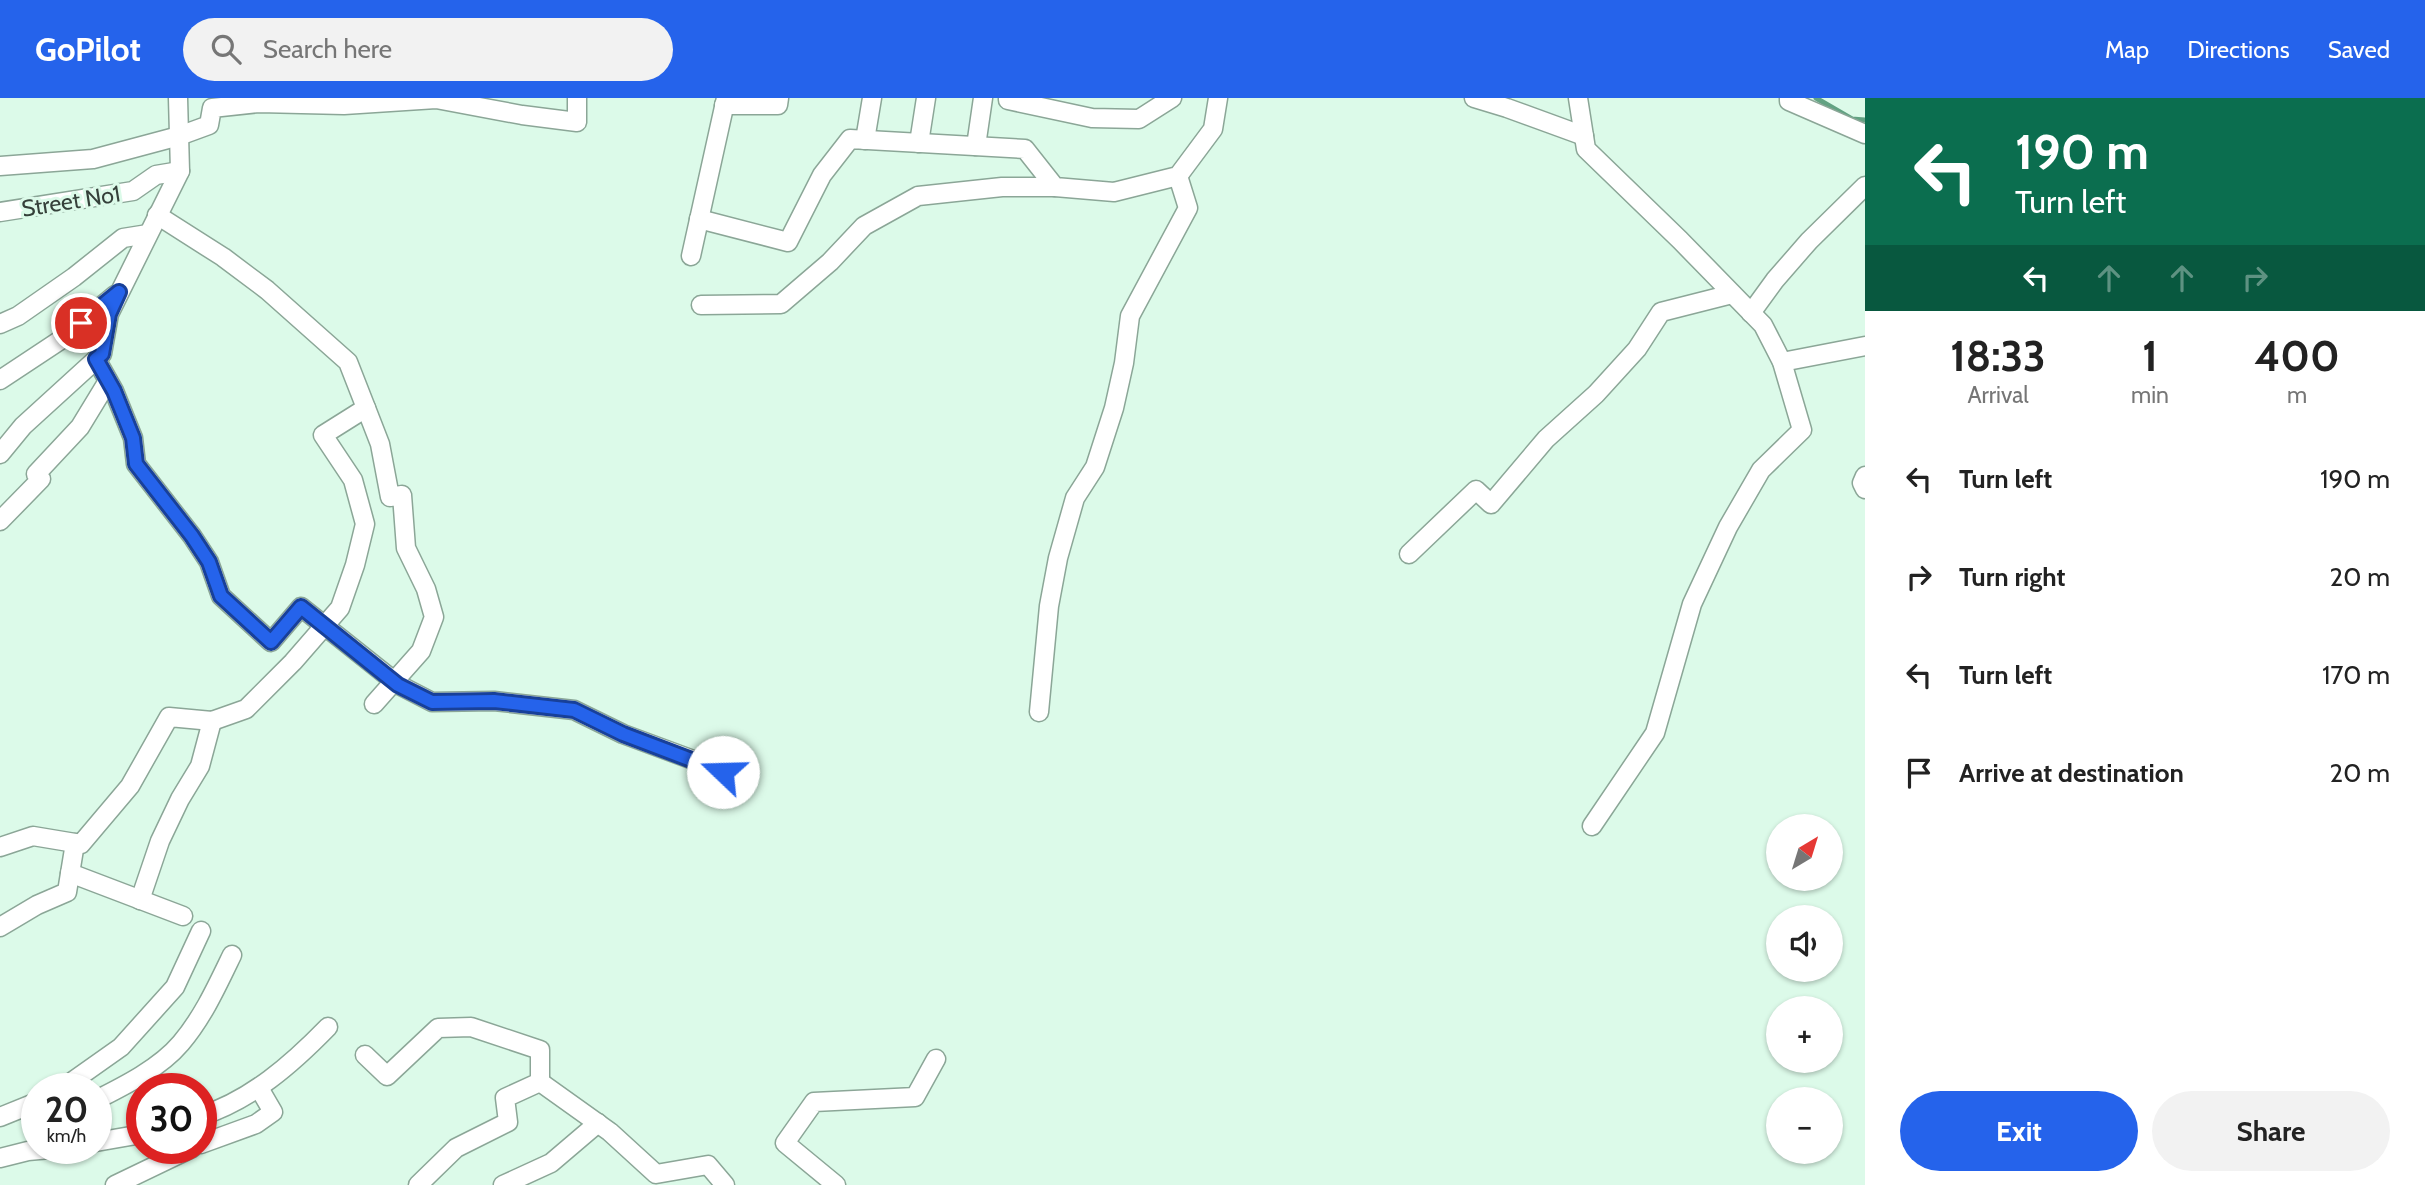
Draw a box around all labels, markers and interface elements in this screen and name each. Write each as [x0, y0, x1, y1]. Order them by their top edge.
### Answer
search box [183, 18, 673, 81]
text: GoPilot [35, 29, 141, 69]
icon: search [207, 30, 245, 68]
text: Search here [263, 33, 392, 65]
text: Map [2105, 35, 2149, 64]
text: Directions [2187, 35, 2290, 64]
text: Saved [2328, 35, 2390, 64]
text: 190 m [2015, 122, 2149, 181]
icon: left [1900, 126, 1991, 217]
street label: Street No1 [20, 179, 122, 223]
text: Turn left [2015, 182, 2126, 221]
icon: left [2017, 259, 2055, 297]
icon: ahead [2090, 259, 2128, 297]
icon: ahead [2163, 259, 2201, 297]
icon: right [2236, 259, 2274, 297]
pin [51, 293, 111, 353]
icon: arrive [62, 304, 100, 342]
text: 18:33 [1950, 330, 2046, 382]
text: 1 [2142, 330, 2158, 382]
text: 400 [2254, 330, 2340, 382]
text: Arrival [1967, 381, 2029, 409]
text: min [2131, 381, 2169, 409]
text: m [2287, 381, 2307, 409]
icon: left [1900, 460, 1938, 498]
text: Turn left [1959, 463, 2052, 495]
text: 190 m [2320, 463, 2390, 495]
icon: right [1900, 558, 1938, 596]
text: Turn right [1959, 561, 2065, 593]
text: 20 m [2330, 561, 2390, 593]
icon: left [1900, 656, 1938, 694]
text: Turn left [1959, 659, 2052, 691]
text: 170 m [2322, 659, 2390, 691]
position arrow [686, 735, 760, 809]
icon: arrive [1900, 754, 1938, 792]
text: Arrive at destination [1959, 757, 2184, 789]
text: 20 m [2330, 757, 2390, 789]
north arrow [1766, 814, 1843, 891]
map controls [1766, 814, 1843, 1164]
button: sound [1766, 905, 1843, 982]
button: + [1766, 996, 1843, 1073]
speed limit sign: 30 [126, 1073, 217, 1164]
button: − [1766, 1087, 1843, 1164]
text: 20 [45, 1088, 88, 1131]
button: Exit [1900, 1091, 2138, 1171]
button: Share [2152, 1091, 2390, 1171]
text: km/h [47, 1125, 86, 1147]

